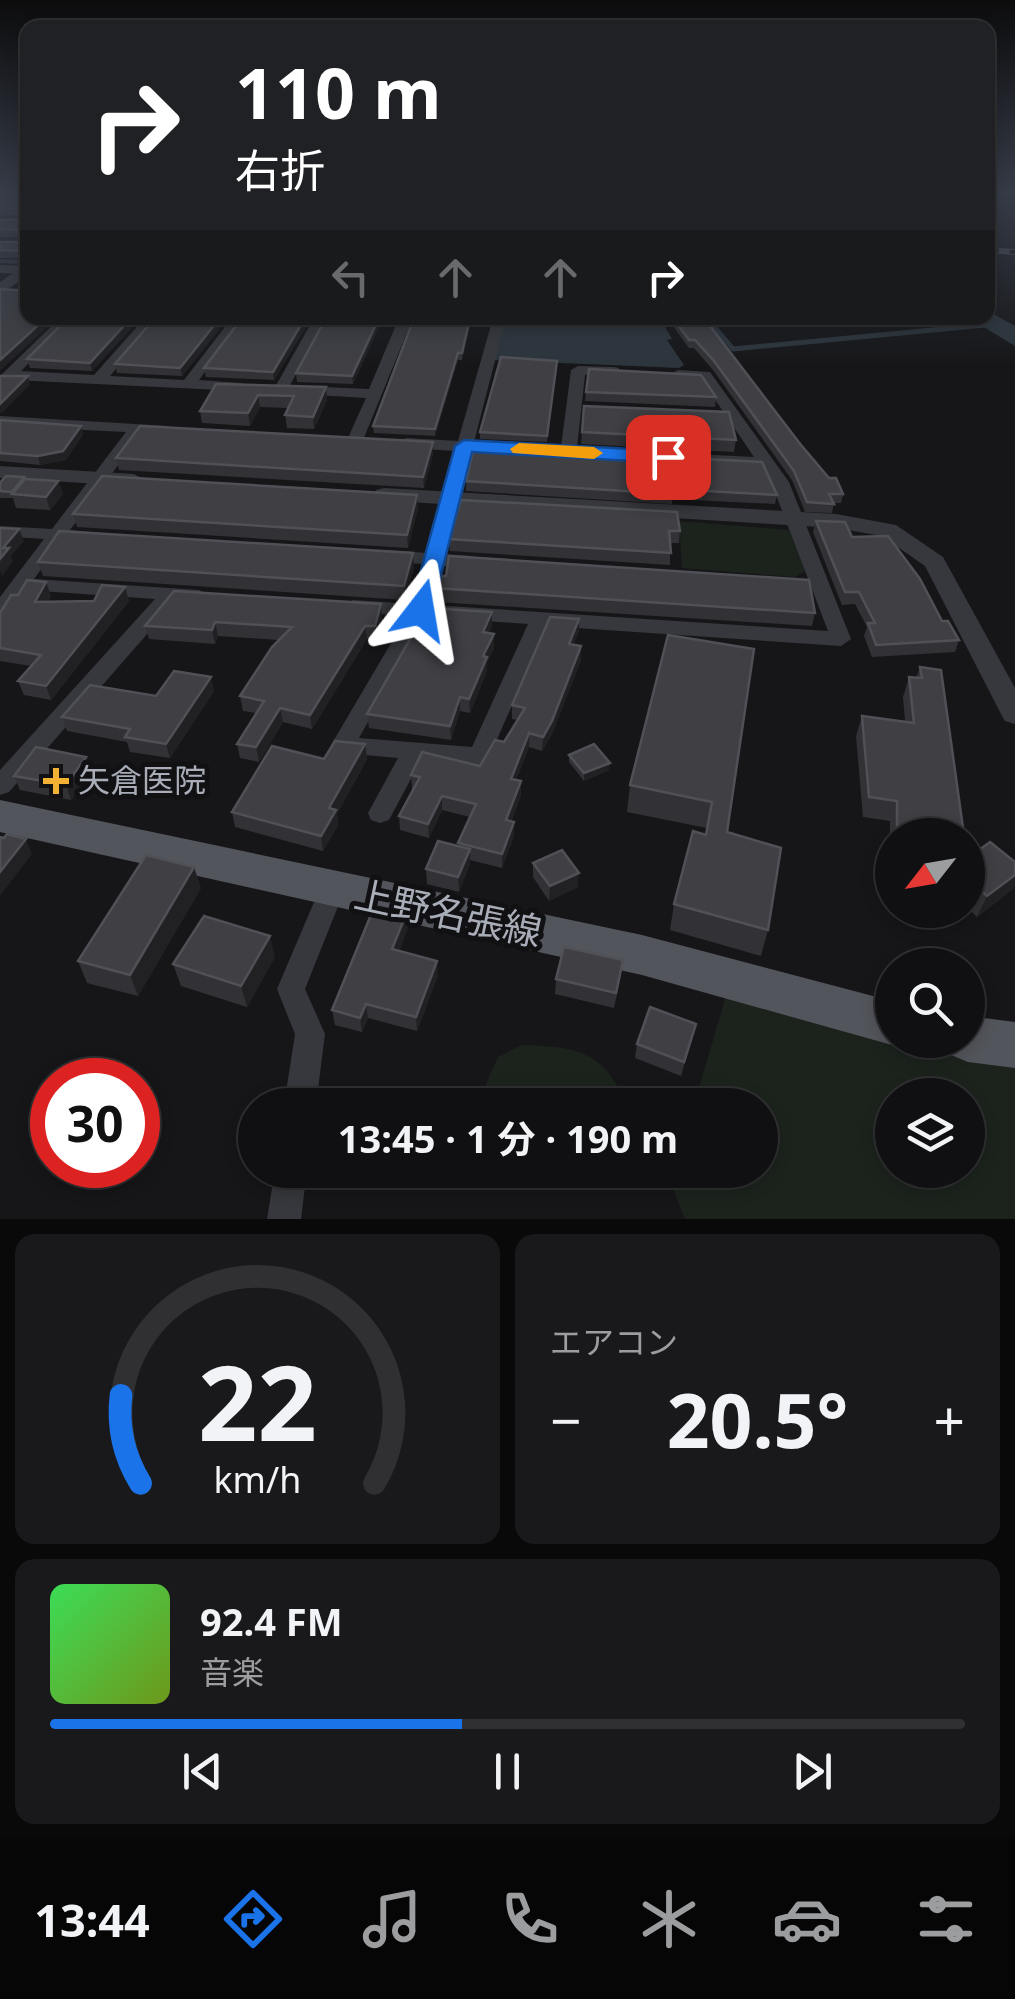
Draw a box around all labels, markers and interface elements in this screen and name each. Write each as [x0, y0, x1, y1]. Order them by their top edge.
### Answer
text: 110 m [235, 44, 442, 140]
icon: right [70, 60, 200, 190]
text: 右折 [235, 139, 325, 200]
icon: left [323, 250, 378, 305]
icon: ahead [428, 250, 483, 305]
icon: ahead [533, 250, 588, 305]
icon: right [638, 250, 693, 305]
pin [626, 415, 711, 500]
icon: arrive [641, 430, 696, 485]
position arrow [369, 558, 473, 662]
place label: 矢倉医院 [78, 758, 206, 801]
marker: 矢倉医院 [43, 768, 69, 794]
north arrow [875, 818, 985, 928]
map controls [875, 818, 985, 1188]
street label: 上野名張線 [350, 867, 547, 957]
button: search [875, 948, 985, 1058]
speed limit sign: 30 [30, 1058, 160, 1188]
button: layers [875, 1078, 985, 1188]
text: 13:45 · 1 分 · 190 m [338, 1112, 678, 1164]
text: エアコン [550, 1320, 678, 1363]
text: 22 [198, 1330, 317, 1471]
text: 20.5° [667, 1368, 848, 1470]
text: − [550, 1382, 581, 1457]
text: + [934, 1382, 965, 1457]
text: km/h [214, 1455, 301, 1503]
text: 92.4 FM [200, 1595, 342, 1647]
text: 音楽 [200, 1650, 264, 1693]
icon: previous [175, 1744, 230, 1799]
icon: pause [480, 1744, 535, 1799]
icon: next [785, 1744, 840, 1799]
icon: directions [218, 1884, 288, 1954]
icon: music [357, 1884, 427, 1954]
icon: phone [495, 1884, 565, 1954]
icon: climate [634, 1884, 704, 1954]
icon: car [772, 1884, 842, 1954]
icon: filters [911, 1884, 981, 1954]
text: 13:44 [34, 1889, 150, 1950]

